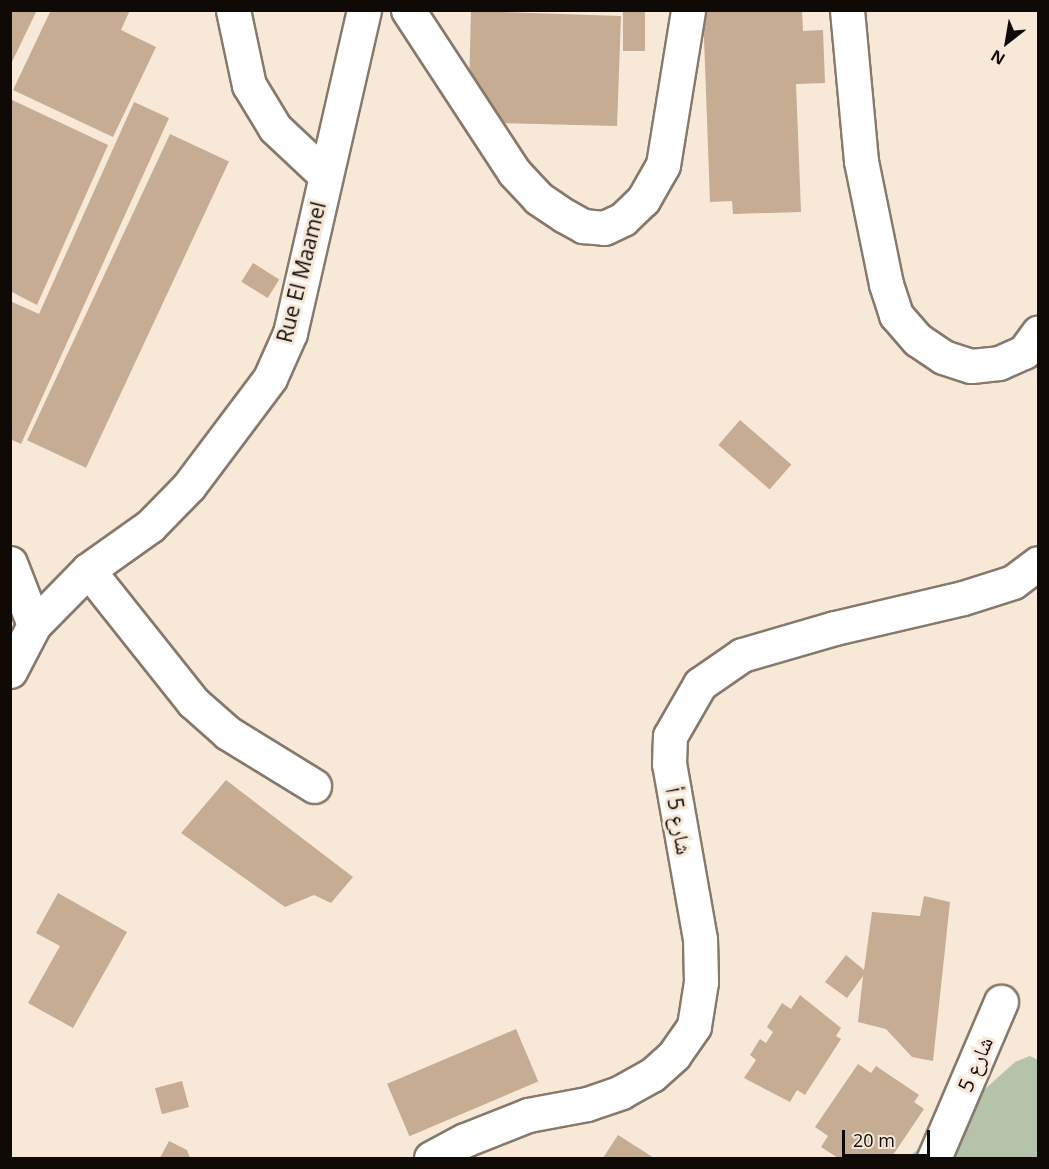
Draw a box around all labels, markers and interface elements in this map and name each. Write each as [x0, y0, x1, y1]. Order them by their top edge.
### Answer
north arrow [977, 12, 1037, 72]
text: N [986, 45, 1009, 70]
street label: Rue El Maamel [271, 199, 331, 345]
street label: شارع 5 أ [661, 785, 697, 857]
street label: شارع 5 [952, 1033, 998, 1095]
scale bar [845, 1118, 934, 1156]
text: 20 m [853, 1128, 895, 1152]

